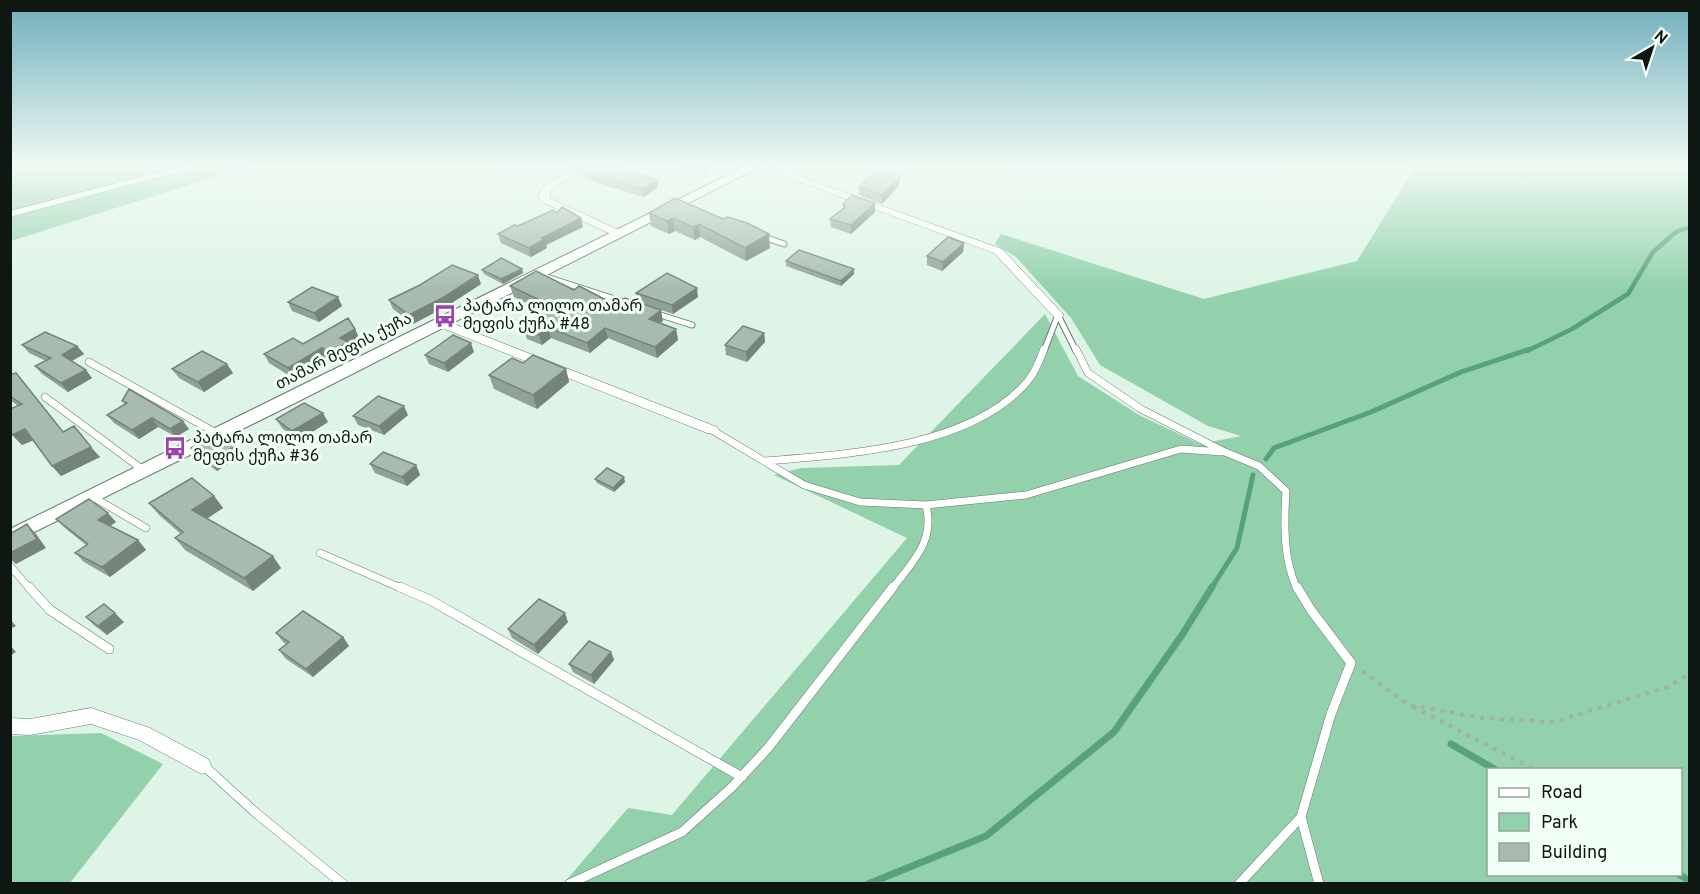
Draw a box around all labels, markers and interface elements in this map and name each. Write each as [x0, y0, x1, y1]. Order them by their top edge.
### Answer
north arrow [1622, 18, 1682, 78]
text: N [1649, 27, 1671, 49]
place label: პატარა ლილო თამარ მეფის ქუჩა #48 [463, 297, 642, 335]
bus stop icon: პატარა ლილო თამარ მეფის ქუჩა #48 [432, 303, 458, 329]
street label: თამარ მეფის ქუჩა [272, 309, 416, 395]
place label: პატარა ლილო თამარ მეფის ქუჩა #36 [193, 429, 372, 467]
bus stop icon: პატარა ლილო თამარ მეფის ქუჩა #36 [162, 435, 188, 461]
legend [1487, 768, 1682, 876]
text: Road [1541, 782, 1583, 805]
text: Park [1541, 812, 1578, 835]
text: Building [1541, 842, 1607, 865]

